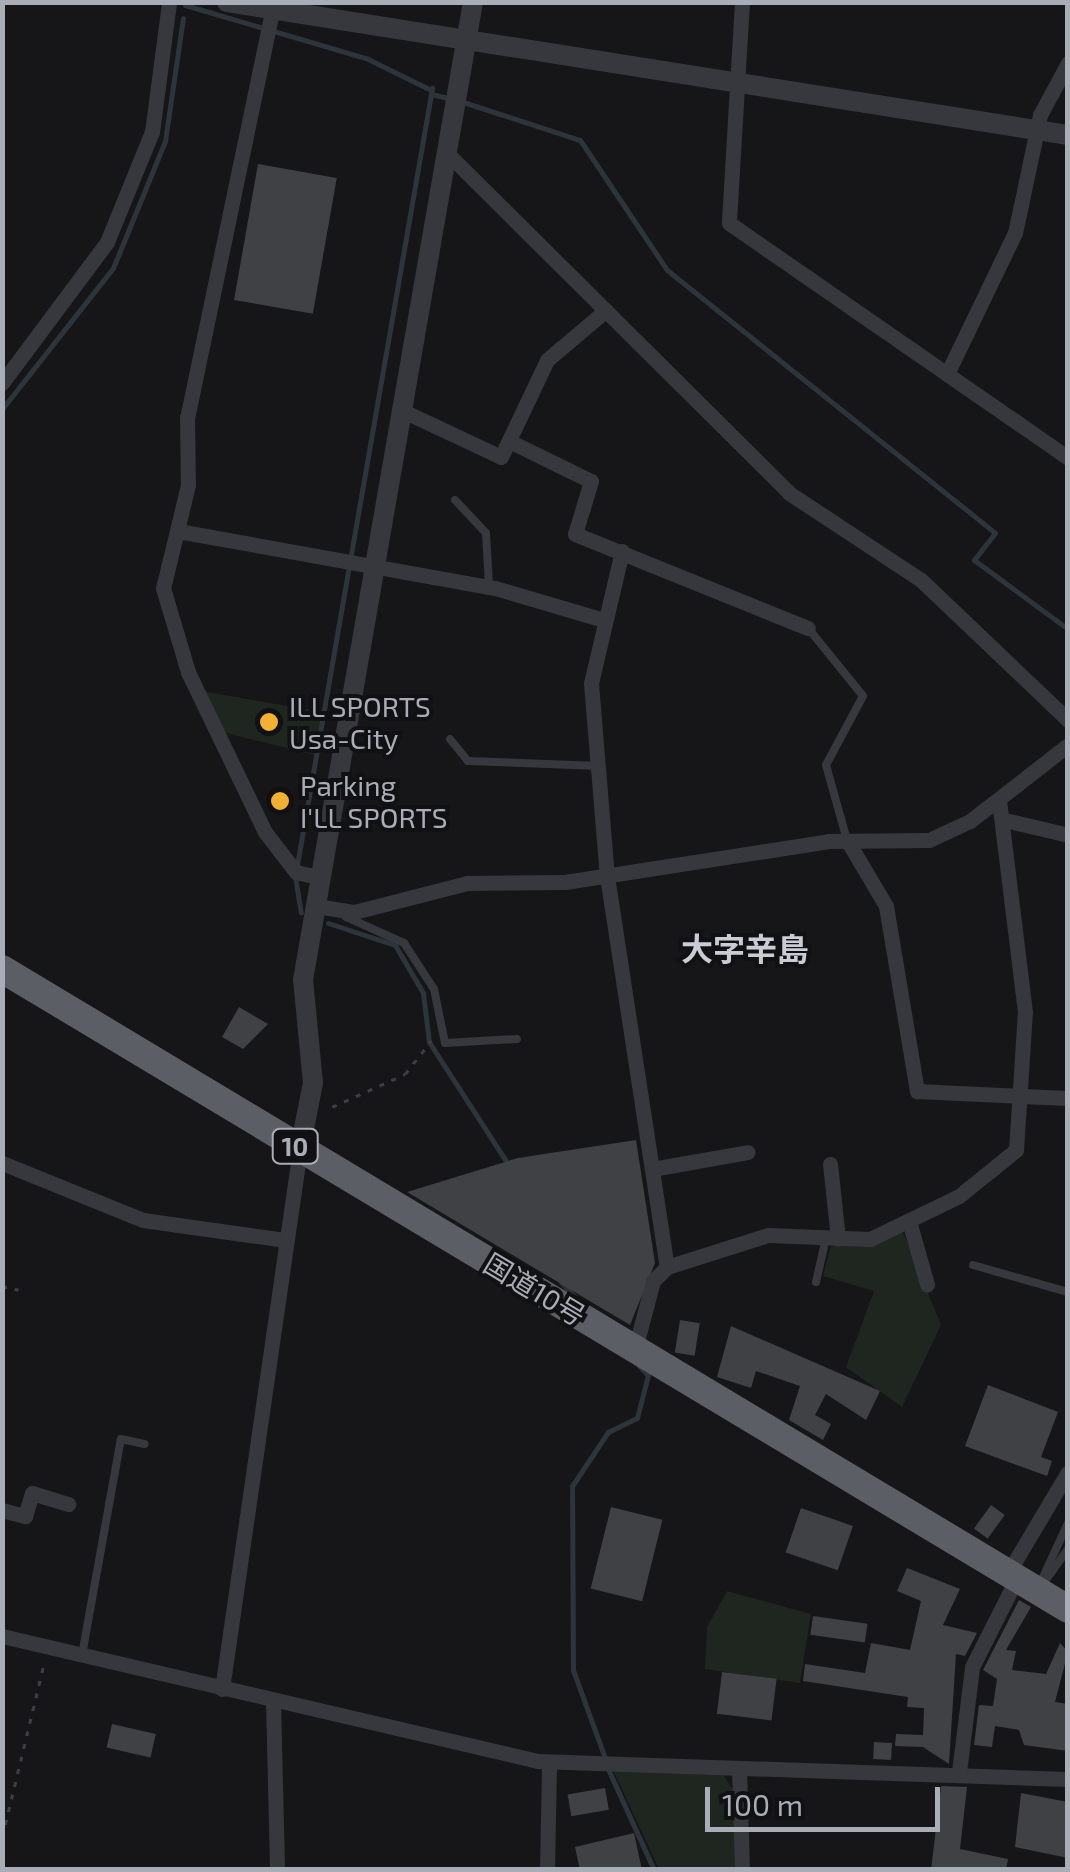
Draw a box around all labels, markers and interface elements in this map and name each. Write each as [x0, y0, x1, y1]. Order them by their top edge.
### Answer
place label: ILL SPORTS Usa-City [289, 689, 431, 755]
marker: ILL SPORTS Usa-City [258, 711, 280, 733]
place label: Parking I'LL SPORTS [300, 768, 448, 834]
marker: Parking I'LL SPORTS [269, 790, 291, 812]
district label: 大字辛島 [681, 929, 809, 967]
road number: 10 [270, 1126, 320, 1166]
street label: 国道10号 [478, 1246, 592, 1332]
scale bar [710, 1767, 945, 1829]
text: 100 m [722, 1786, 803, 1822]

